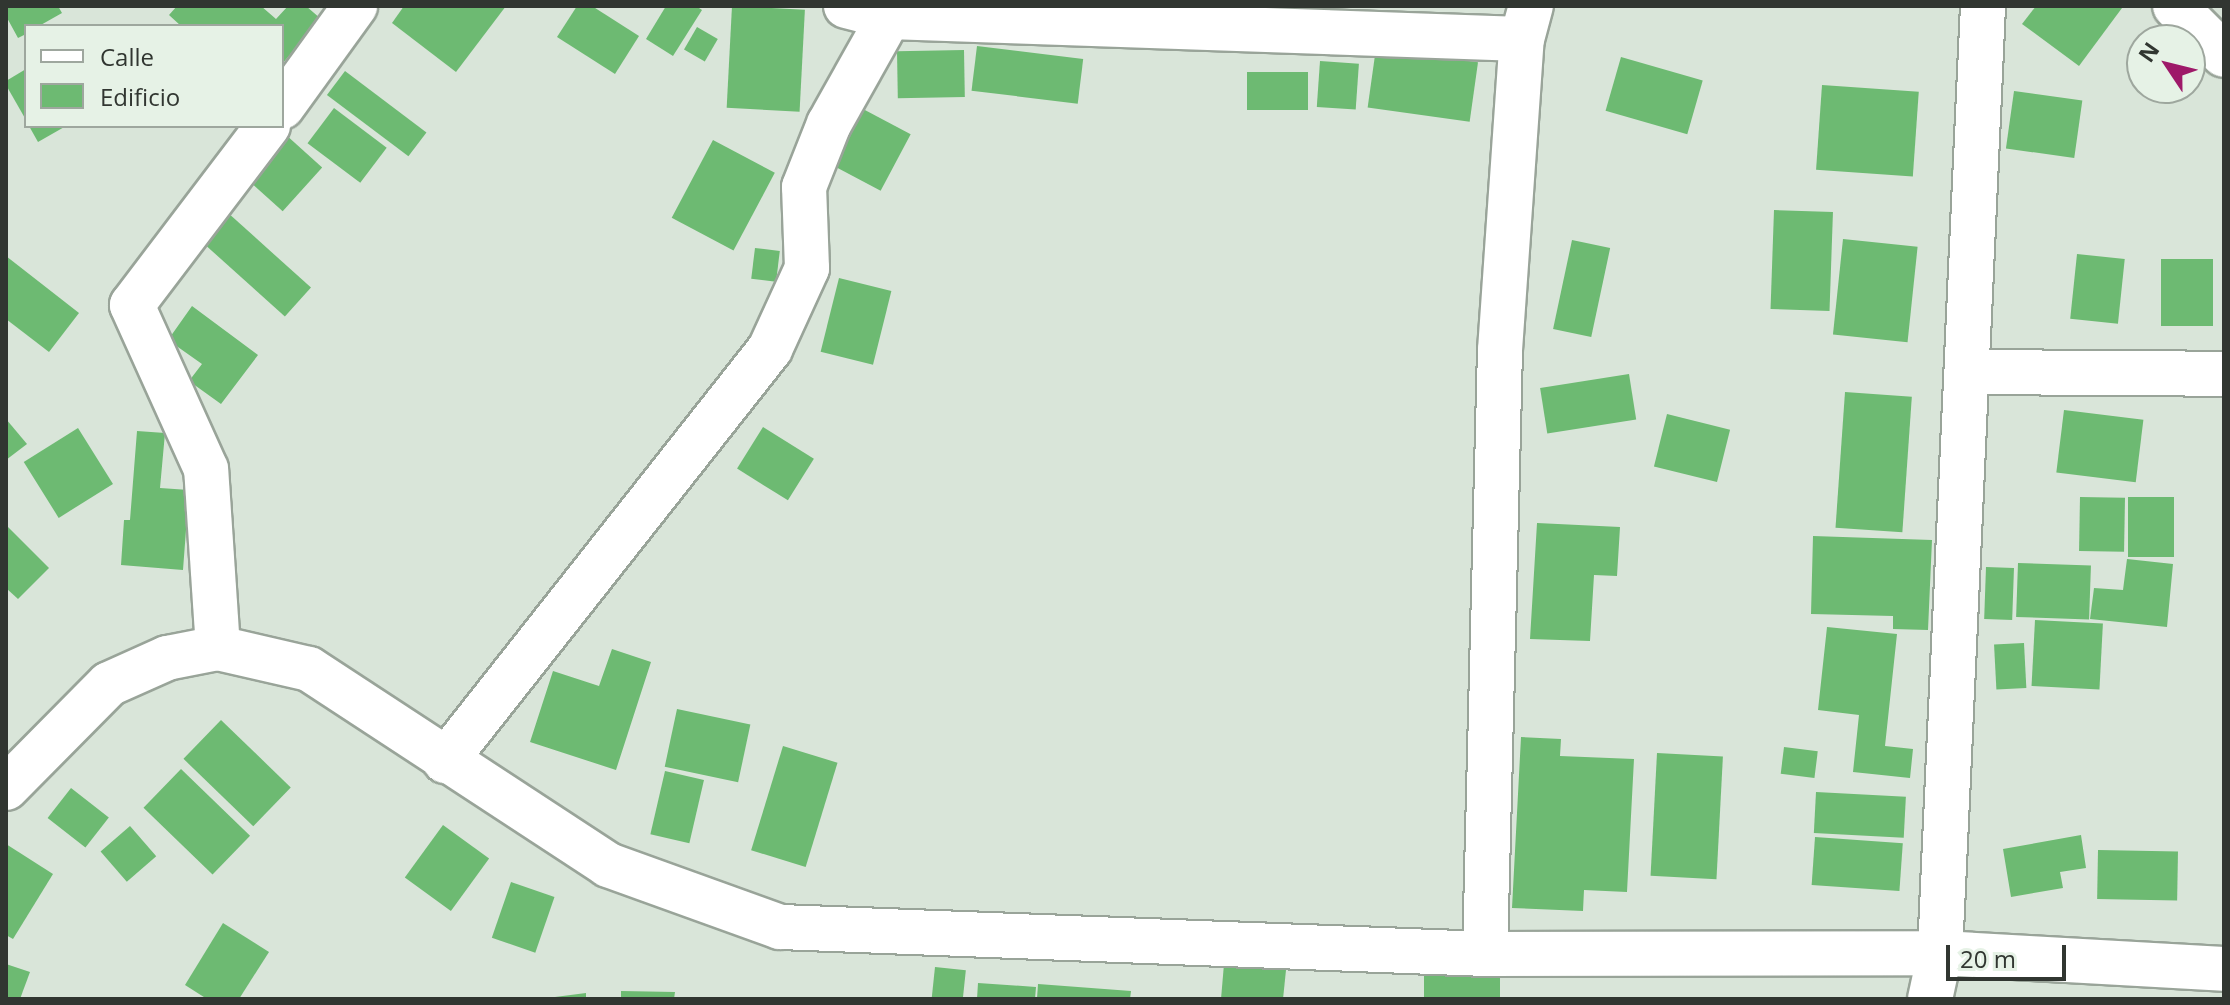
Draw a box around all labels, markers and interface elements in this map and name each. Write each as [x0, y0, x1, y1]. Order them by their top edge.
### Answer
legend [24, 24, 284, 128]
north arrow [2126, 24, 2206, 104]
text: N [2131, 35, 2165, 67]
text: Calle [100, 40, 154, 73]
text: Edificio [100, 80, 180, 113]
scale bar [1950, 929, 2070, 979]
text: 20 m [1960, 942, 2016, 975]

